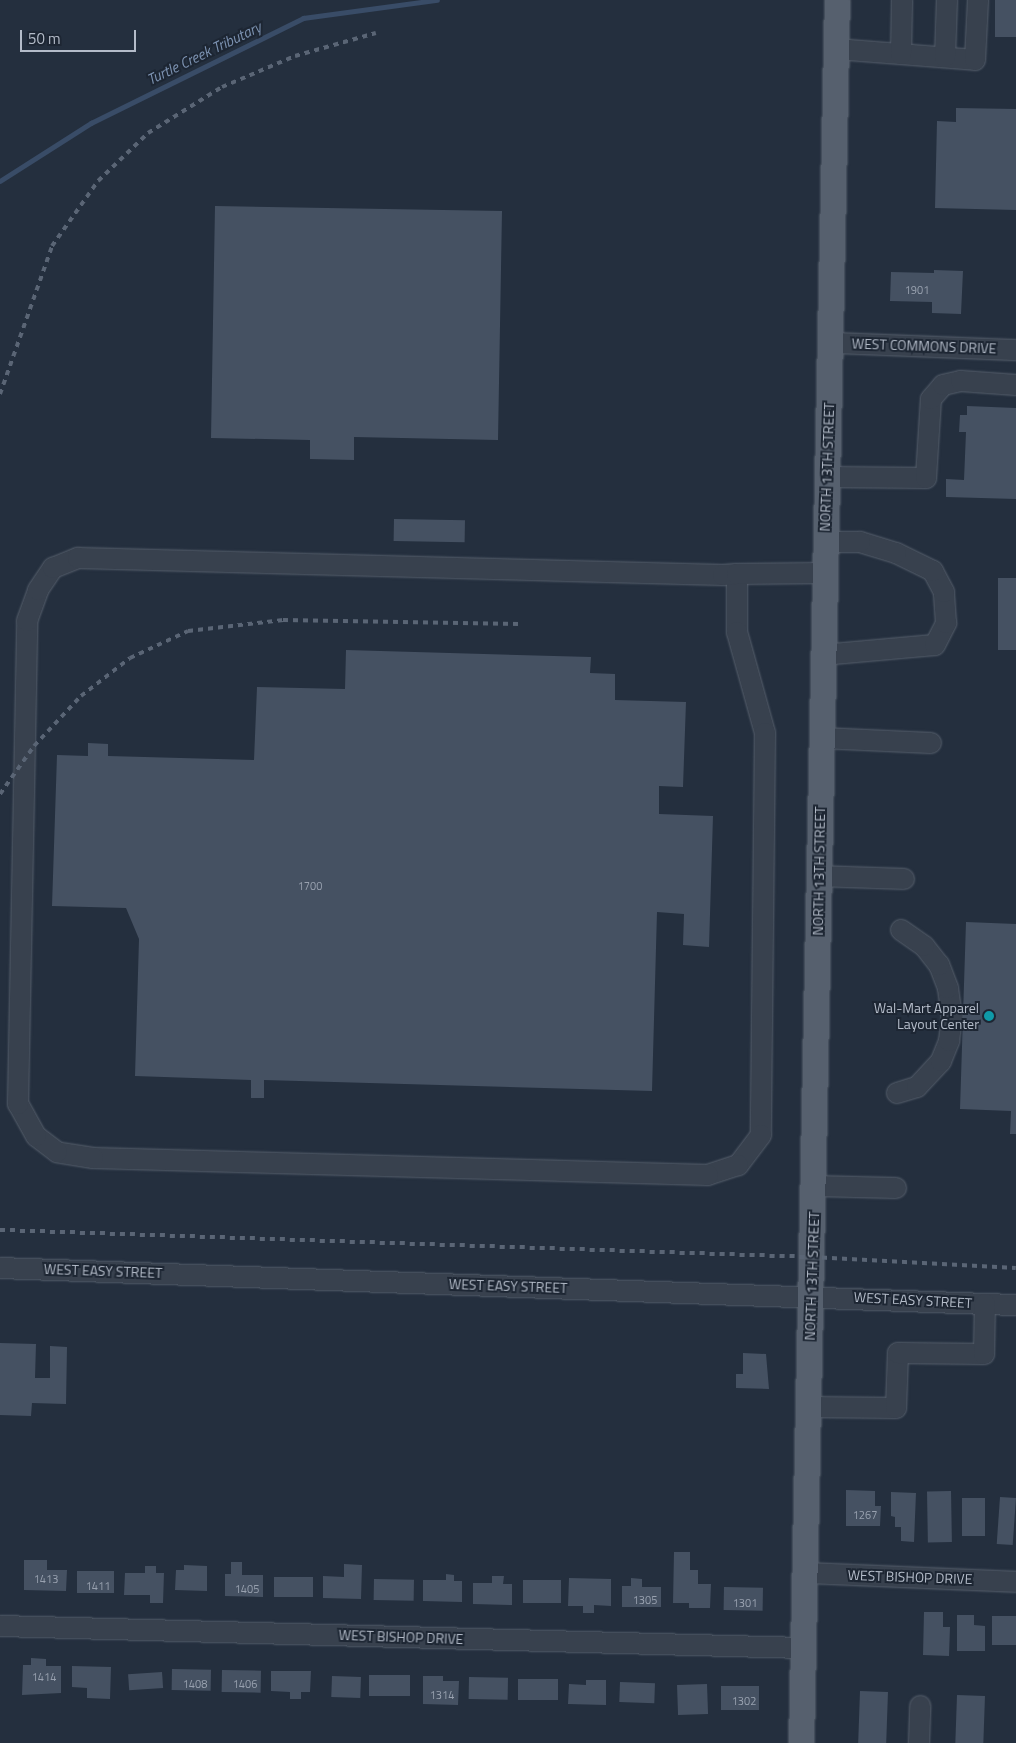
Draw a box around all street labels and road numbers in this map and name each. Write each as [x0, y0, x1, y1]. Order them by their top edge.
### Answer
street label: WEST COMMONS DRIVE [851, 335, 997, 357]
street label: NORTH 13TH STREET [816, 402, 838, 532]
street label: NORTH 13TH STREET [809, 806, 829, 936]
street label: NORTH 13TH STREET [801, 1211, 823, 1341]
street label: WEST EASY STREET [43, 1261, 163, 1281]
street label: WEST EASY STREET [448, 1276, 568, 1296]
street label: WEST EASY STREET [853, 1289, 973, 1311]
street label: WEST BISHOP DRIVE [847, 1566, 973, 1588]
street label: WEST BISHOP DRIVE [338, 1626, 464, 1648]

